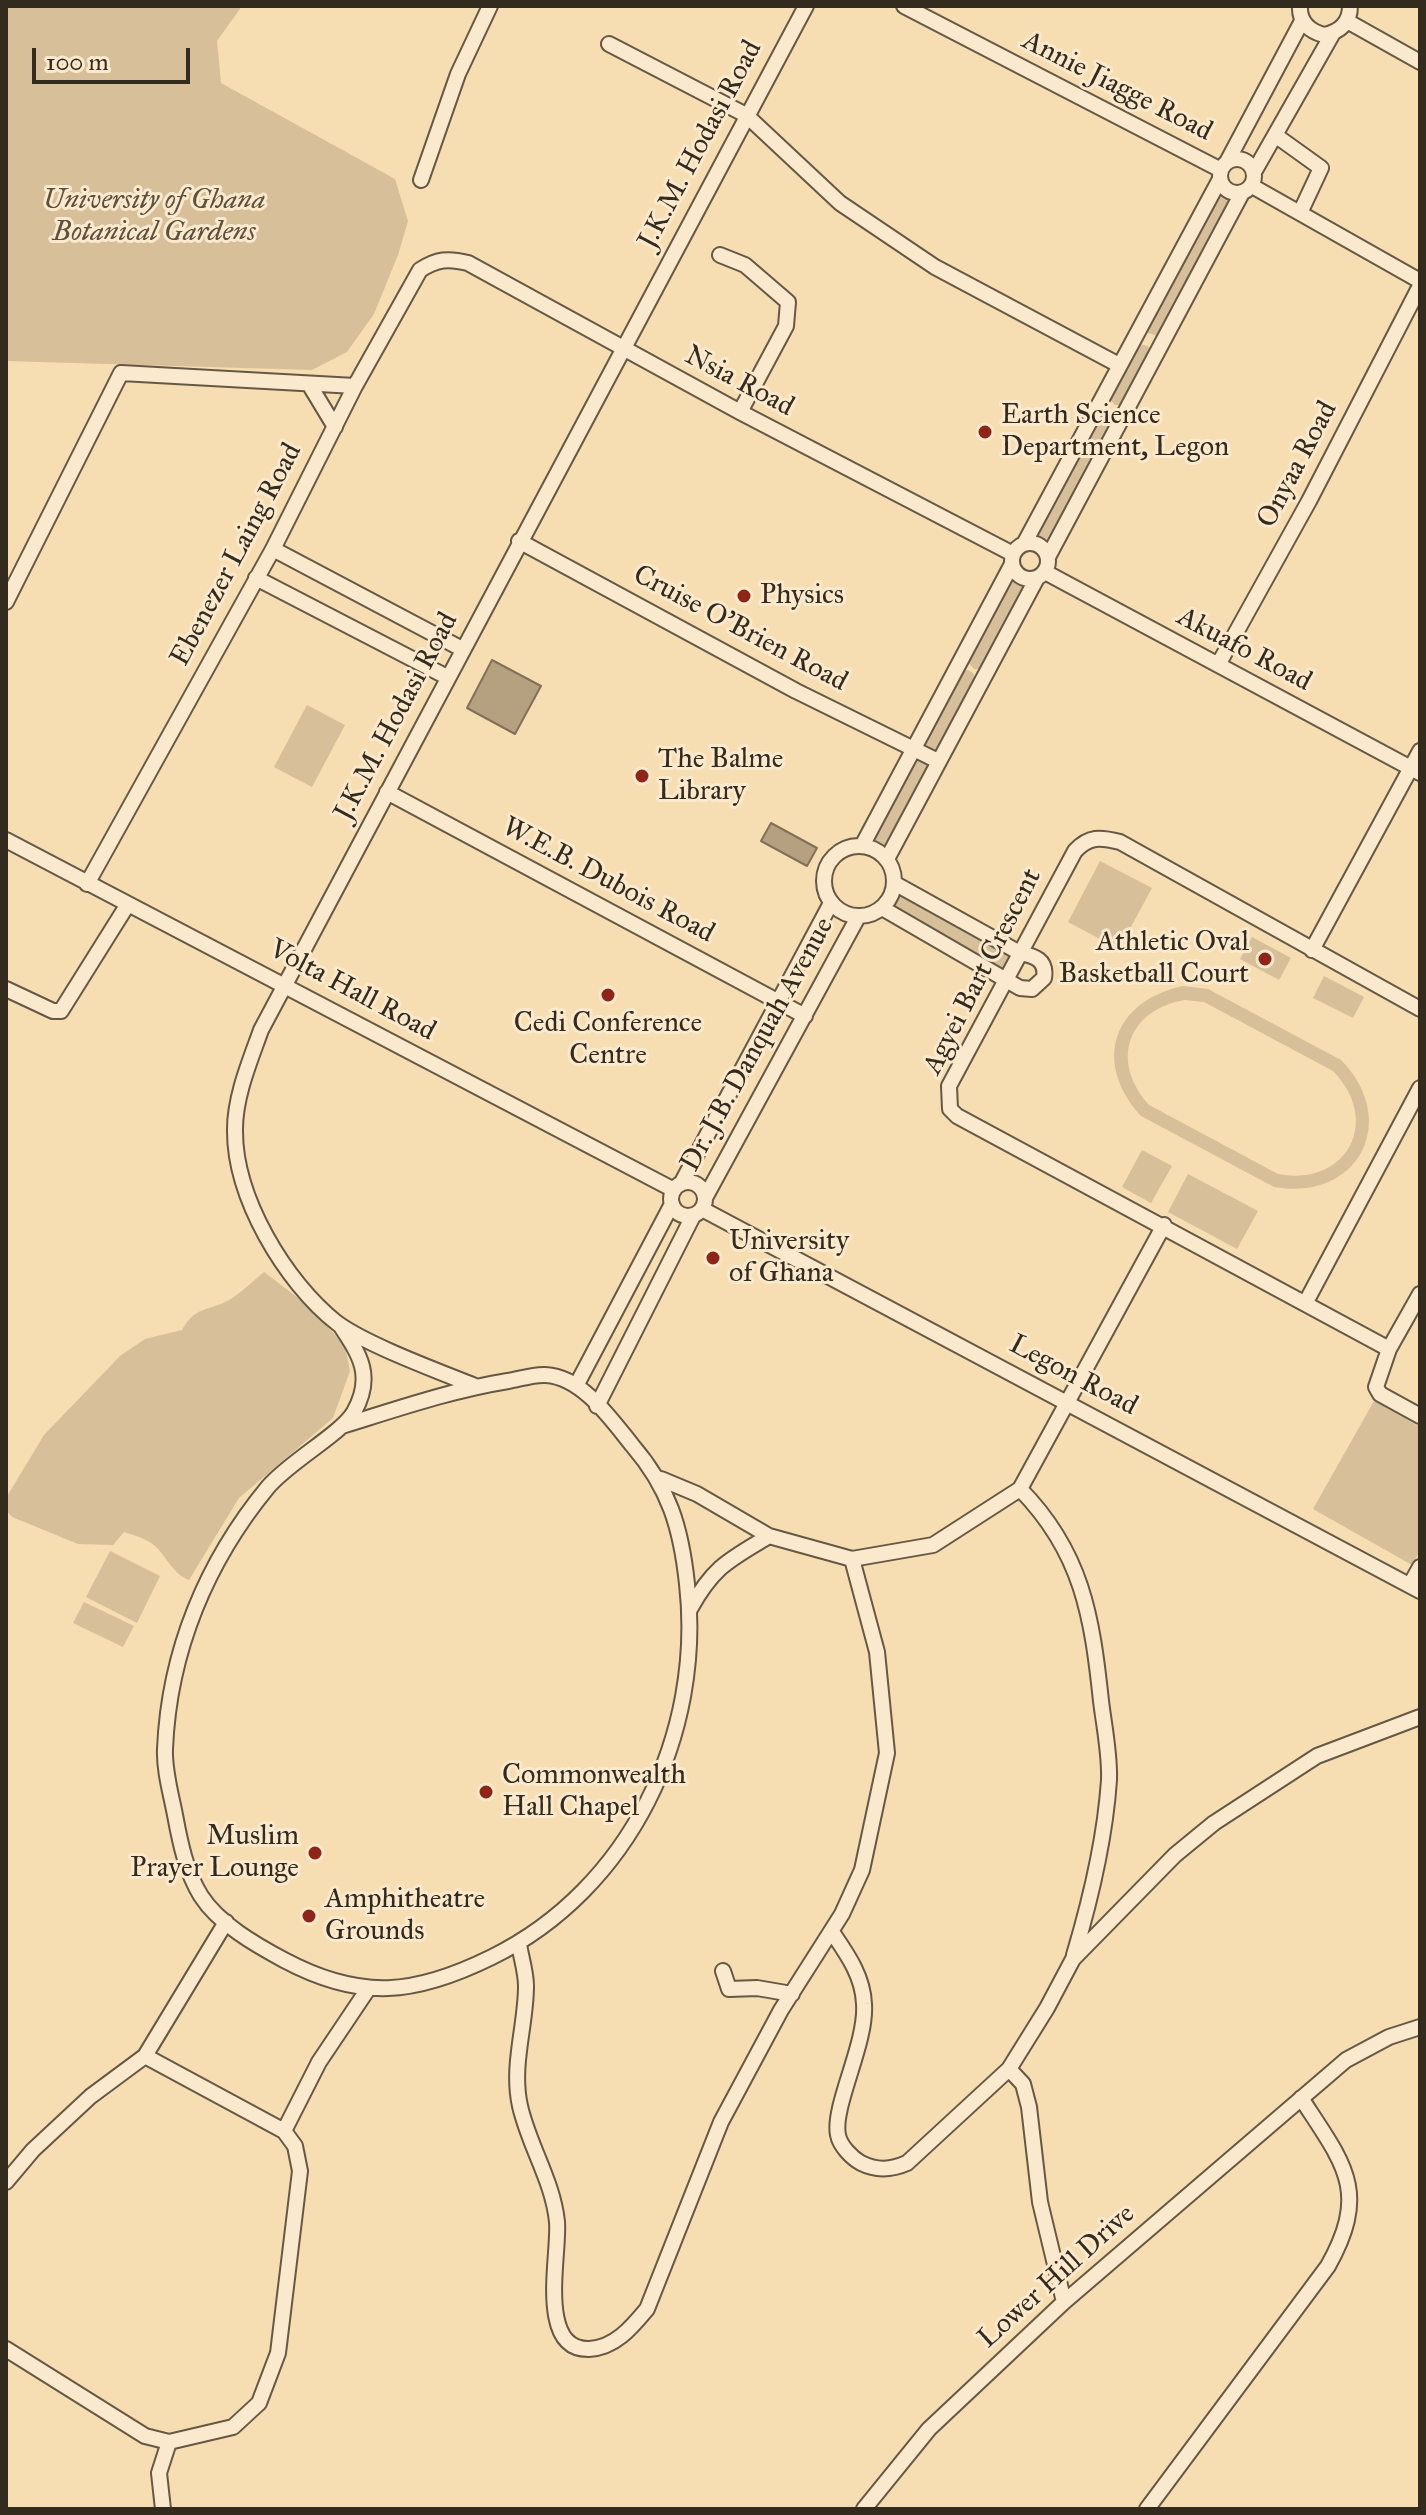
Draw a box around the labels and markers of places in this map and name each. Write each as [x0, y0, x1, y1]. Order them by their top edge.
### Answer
place label: Earth Science Department, Legon [1001, 399, 1229, 465]
marker: Earth Science Department, Legon [976, 423, 994, 441]
place label: Physics [760, 579, 844, 613]
marker: Physics [735, 587, 753, 605]
place label: The Balme Library [658, 743, 783, 809]
marker: The Balme Library [633, 767, 651, 785]
place label: Athletic Oval Basketball Court [1059, 926, 1249, 992]
marker: Athletic Oval Basketball Court [1256, 950, 1274, 968]
marker: Cedi Conference Centre [599, 986, 617, 1004]
place label: Cedi Conference Centre [514, 1007, 702, 1073]
place label: University of Ghana [729, 1225, 849, 1291]
marker: University of Ghana [704, 1249, 722, 1267]
place label: Commonwealth Hall Chapel [502, 1759, 686, 1825]
marker: Commonwealth Hall Chapel [477, 1783, 495, 1801]
place label: Muslim Prayer Lounge [130, 1820, 299, 1886]
marker: Muslim Prayer Lounge [306, 1844, 324, 1862]
place label: Amphitheatre Grounds [325, 1883, 485, 1949]
marker: Amphitheatre Grounds [300, 1907, 318, 1925]

